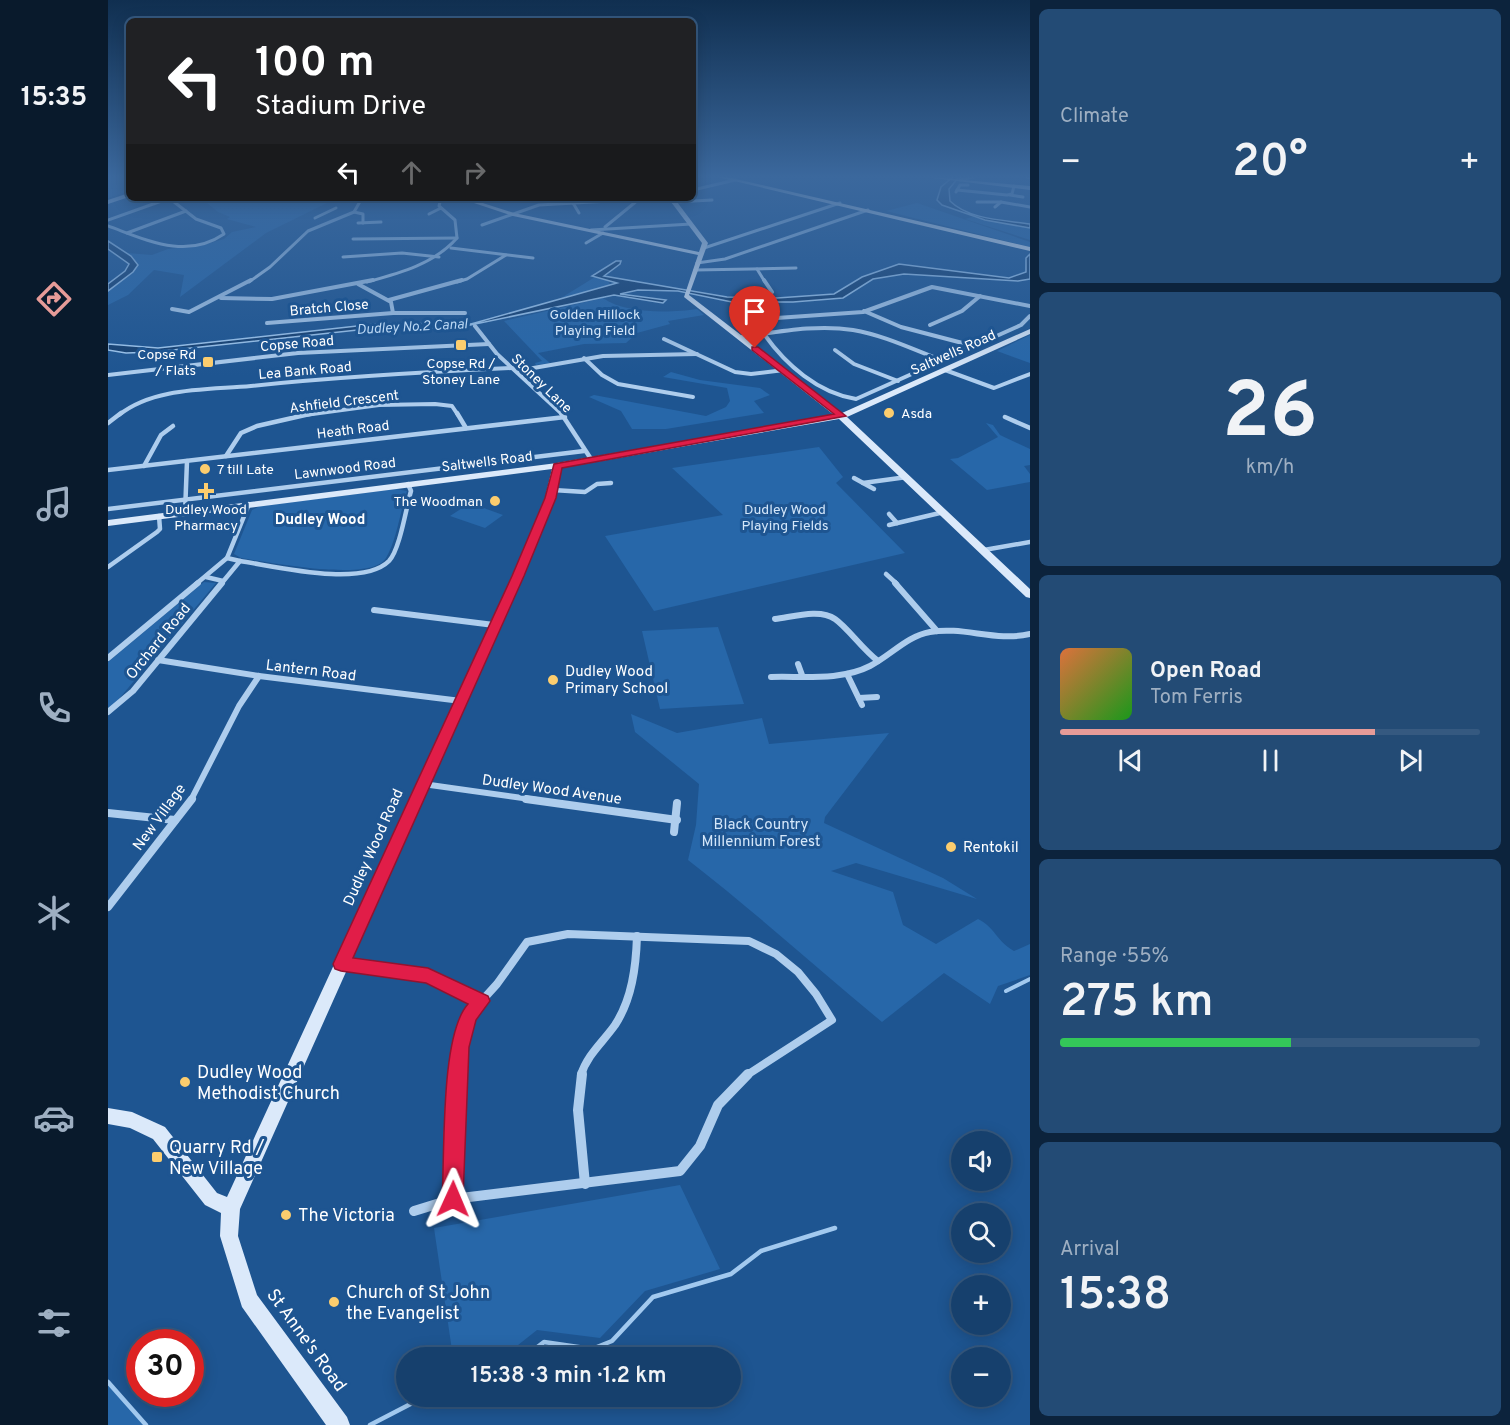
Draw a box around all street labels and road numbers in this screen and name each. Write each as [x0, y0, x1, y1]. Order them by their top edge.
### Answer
street label: Bratch Close [289, 297, 369, 320]
street label: Saltwells Road [908, 327, 999, 380]
street label: Copse Road [259, 333, 335, 356]
street label: Stoney Lane [507, 351, 575, 417]
street label: Lea Bank Road [258, 359, 353, 384]
street label: Ashfield Crescent [288, 387, 400, 418]
street label: Heath Road [316, 418, 390, 443]
street label: Saltwells Road [441, 448, 534, 476]
street label: Lawnwood Road [293, 455, 397, 484]
street label: Orchard Road [123, 600, 196, 684]
street label: Lantern Road [265, 657, 357, 686]
street label: Dudley Wood Avenue [481, 771, 623, 810]
street label: New Village [130, 781, 191, 855]
street label: Dudley Wood Road [340, 786, 409, 909]
street label: St Anne's Road [261, 1285, 351, 1397]

